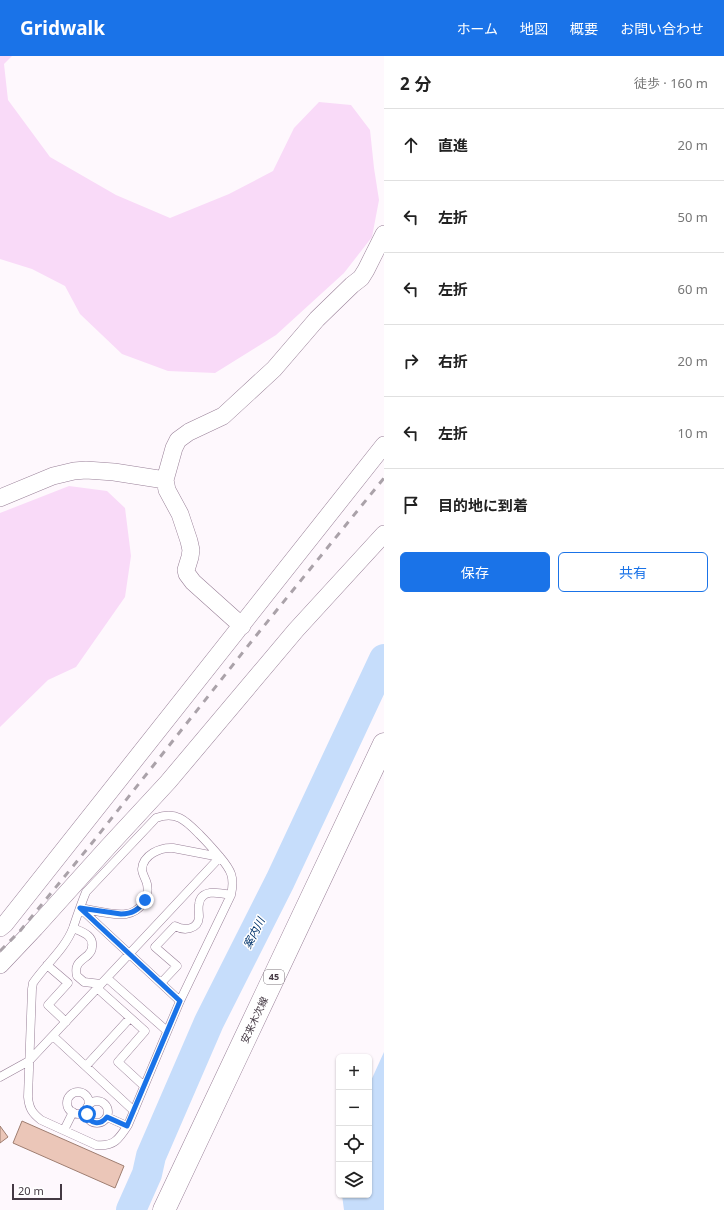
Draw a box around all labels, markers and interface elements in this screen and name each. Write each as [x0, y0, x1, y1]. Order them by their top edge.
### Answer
text: Gridwalk [20, 15, 105, 41]
text: ホーム [456, 19, 498, 38]
text: 地図 [520, 19, 548, 38]
text: 概要 [570, 19, 598, 38]
text: お問い合わせ [620, 19, 704, 38]
text: 2 分 [400, 72, 431, 95]
text: 徒歩 · 160 m [634, 74, 708, 92]
icon: ahead [400, 134, 422, 156]
text: 直進 [438, 135, 468, 155]
text: 20 m [678, 136, 708, 154]
icon: left [400, 206, 422, 228]
text: 左折 [438, 207, 468, 227]
text: 50 m [678, 208, 708, 226]
icon: left [400, 278, 422, 300]
text: 左折 [438, 279, 468, 299]
text: 60 m [678, 280, 708, 298]
icon: right [400, 350, 422, 372]
text: 右折 [438, 351, 468, 371]
text: 20 m [678, 352, 708, 370]
icon: left [400, 422, 422, 444]
text: 左折 [438, 423, 468, 443]
text: 10 m [678, 424, 708, 442]
icon: arrive [400, 494, 422, 516]
text: 目的地に到着 [438, 495, 528, 515]
button: 保存 [400, 552, 550, 592]
button: 共有 [558, 552, 708, 592]
route end [136, 891, 154, 909]
water label: 案内川 [239, 914, 268, 951]
road number: 45 [264, 970, 284, 984]
street label: 安来木次線 [237, 994, 271, 1046]
map controls [336, 1054, 372, 1198]
button: + [336, 1054, 372, 1090]
button: − [336, 1090, 372, 1126]
route start [78, 1105, 96, 1123]
button: locate [336, 1126, 372, 1162]
button: layers [336, 1162, 372, 1198]
scale bar [12, 1182, 62, 1201]
text: 20 m [18, 1183, 44, 1198]

